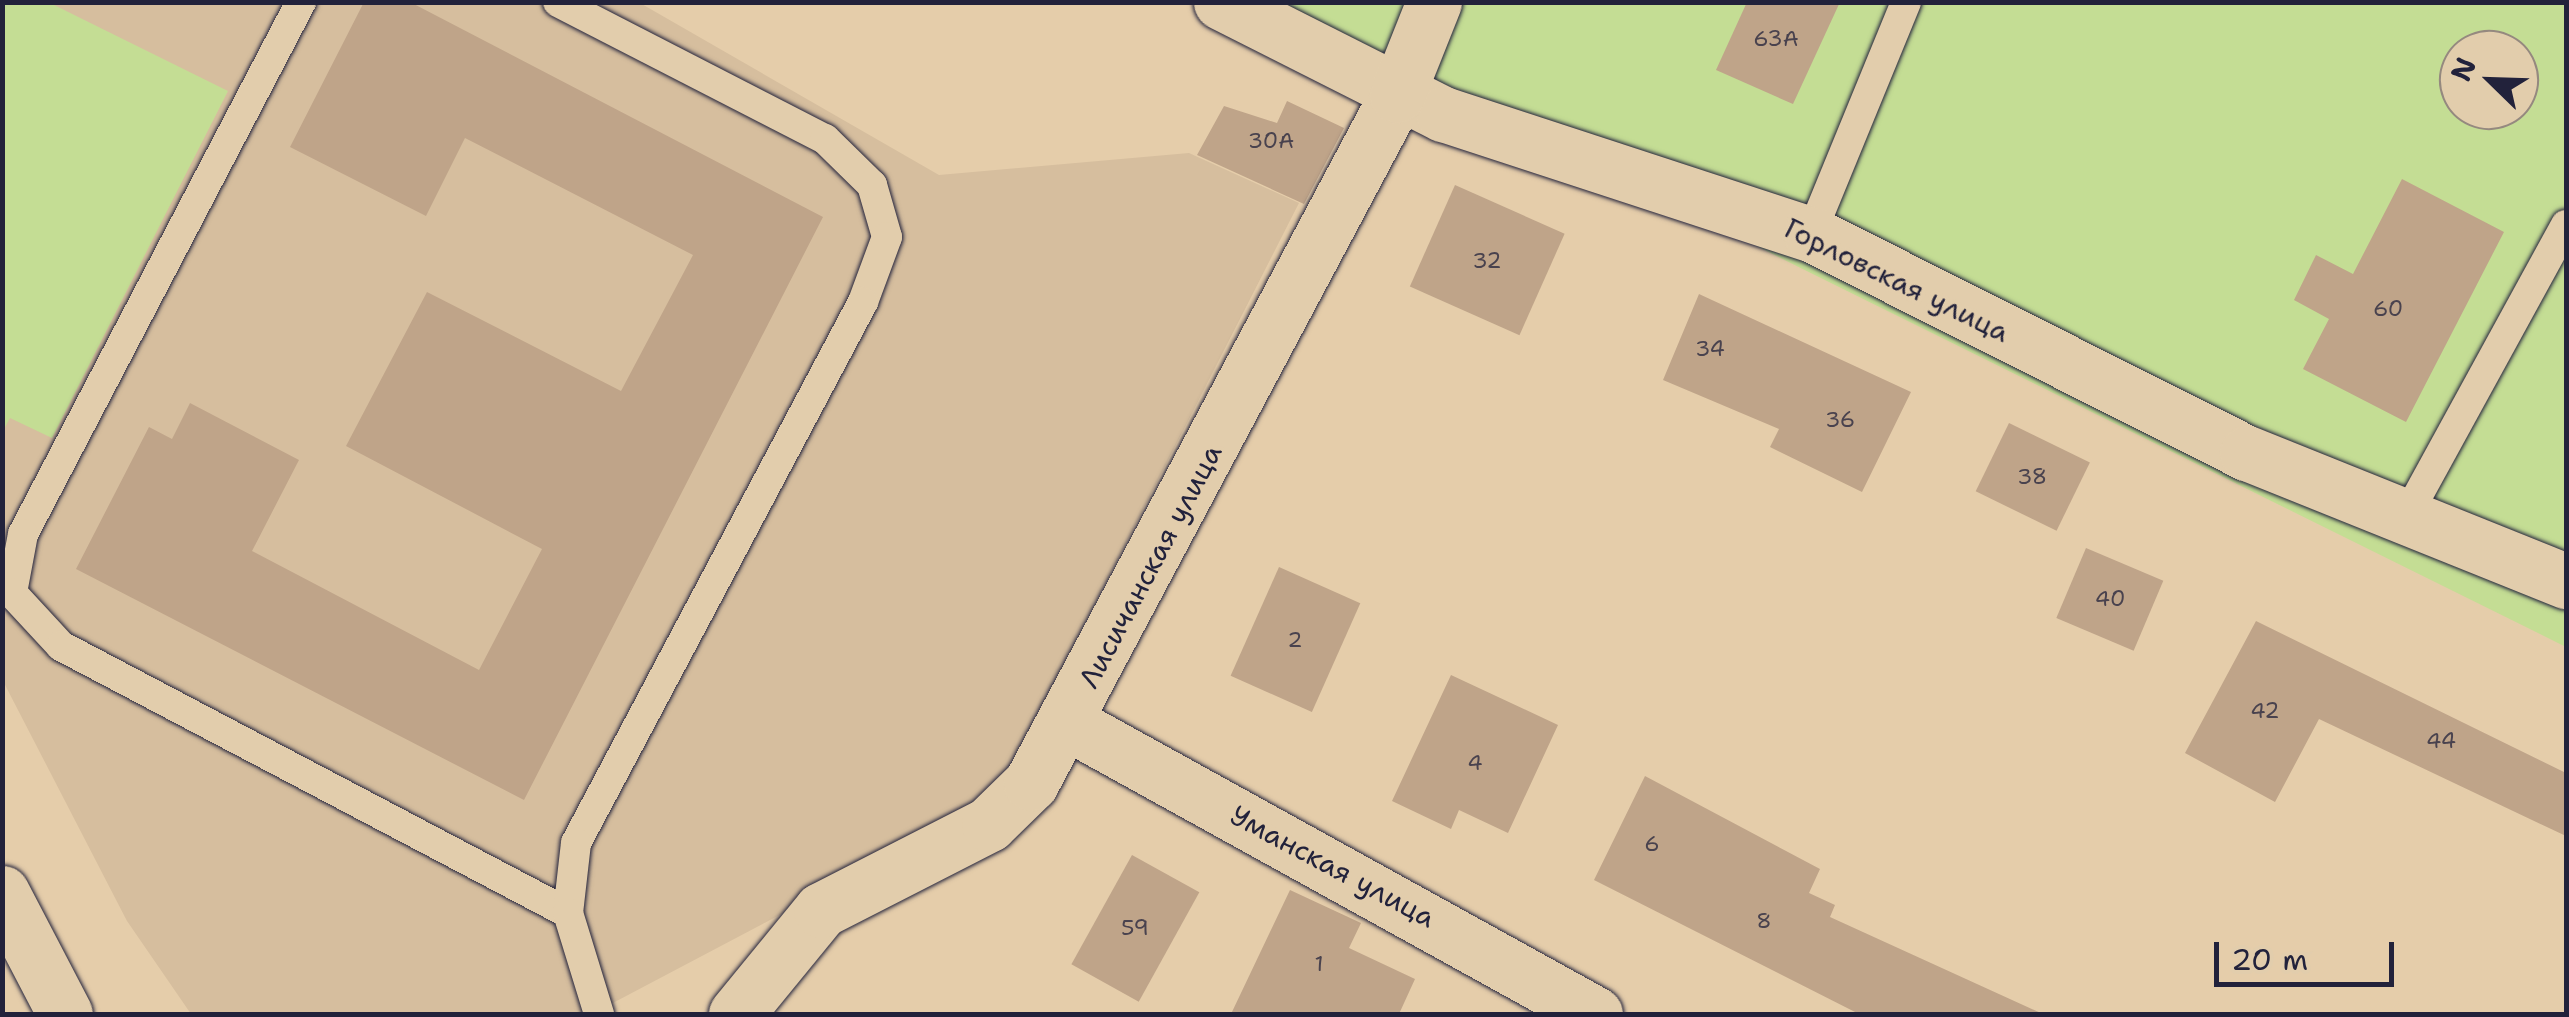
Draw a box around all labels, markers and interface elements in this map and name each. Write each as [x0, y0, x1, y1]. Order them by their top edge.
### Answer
house number: 63А [1753, 26, 1799, 52]
north arrow [2439, 30, 2539, 130]
text: N [2441, 51, 2485, 87]
house number: 30А [1248, 128, 1294, 154]
street label: Горловская улица [1779, 211, 2015, 349]
house number: 32 [1472, 248, 1502, 274]
house number: 60 [2373, 296, 2403, 322]
house number: 34 [1695, 336, 1725, 362]
house number: 36 [1825, 407, 1855, 433]
street label: Лисичанская улица [1072, 438, 1228, 694]
house number: 38 [2017, 464, 2047, 490]
house number: 40 [2095, 586, 2125, 612]
house number: 2 [1287, 627, 1303, 653]
house number: 42 [2250, 698, 2280, 724]
house number: 44 [2426, 728, 2456, 754]
house number: 4 [1467, 750, 1483, 776]
street label: Уманская улица [1225, 798, 1441, 934]
house number: 6 [1644, 831, 1660, 857]
house number: 8 [1756, 908, 1772, 934]
house number: 59 [1121, 915, 1149, 941]
scale bar [2219, 922, 2399, 984]
text: 20 m [2231, 939, 2308, 980]
house number: 1 [1314, 951, 1324, 977]

